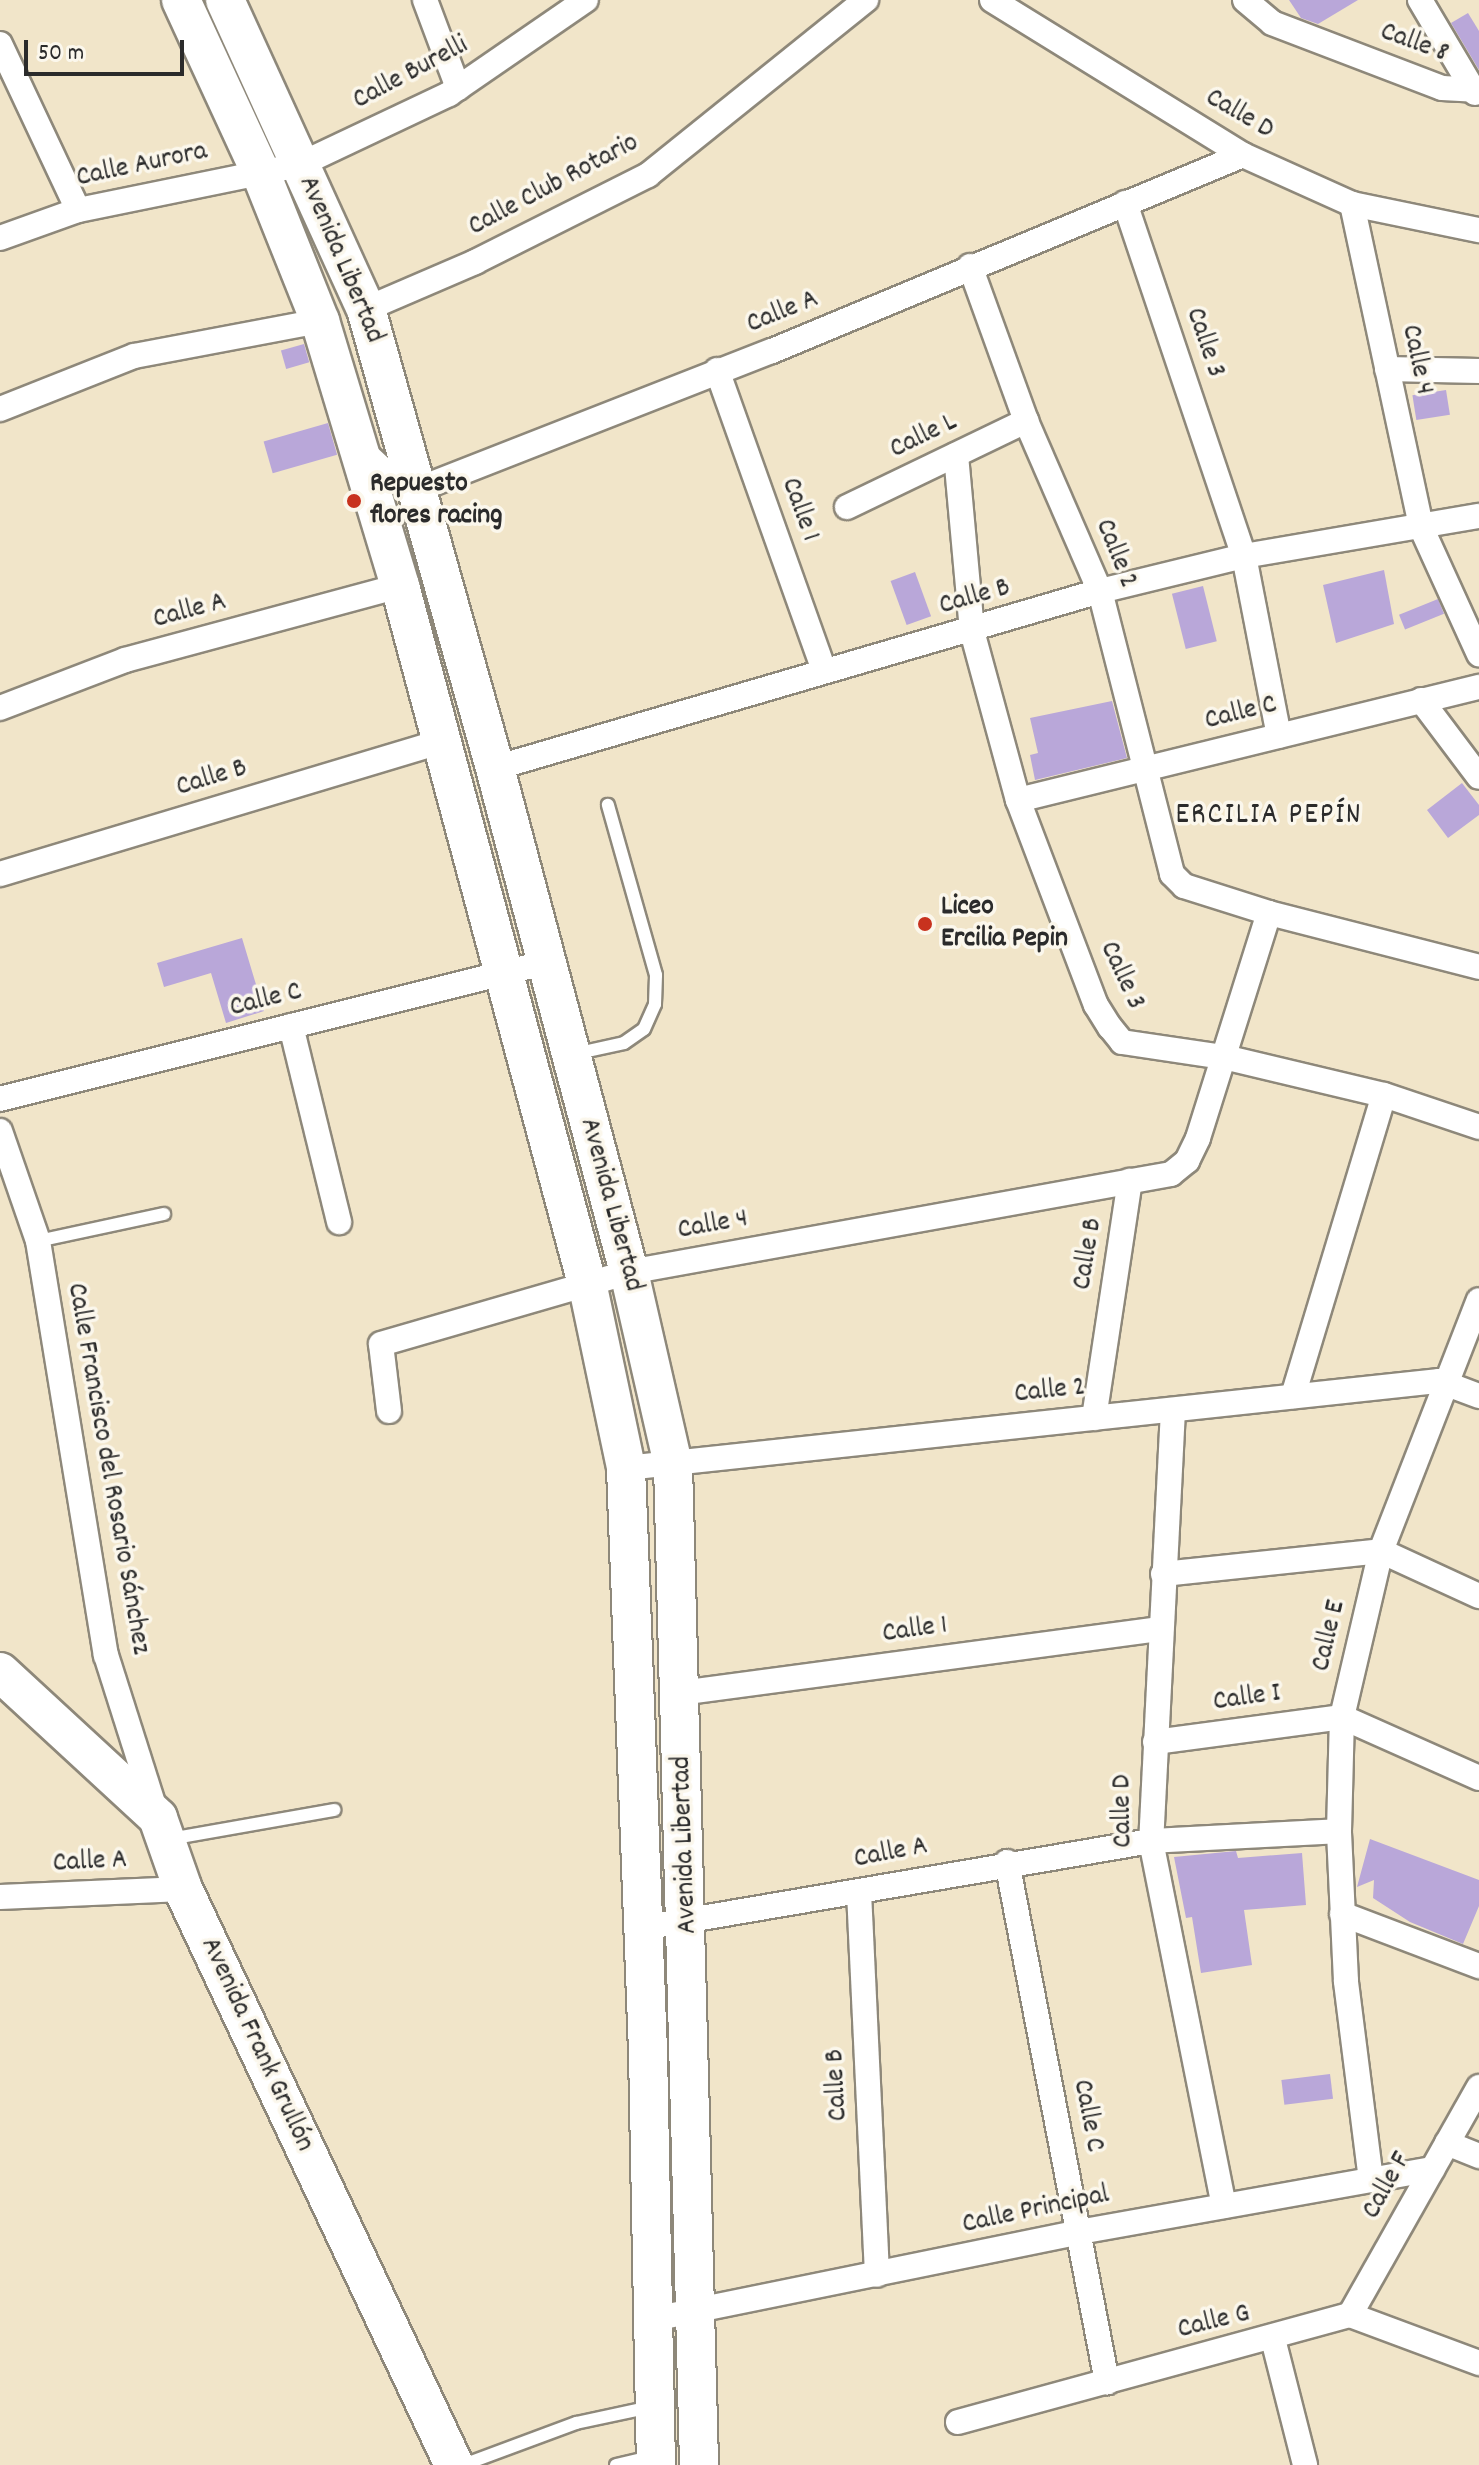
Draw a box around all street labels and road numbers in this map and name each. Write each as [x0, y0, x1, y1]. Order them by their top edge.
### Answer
street label: Calle 8 [1375, 16, 1453, 72]
street label: Calle Burelli [348, 30, 474, 118]
street label: Calle D [1199, 82, 1279, 148]
street label: Calle Club Rotario [463, 127, 645, 245]
street label: Calle Aurora [74, 136, 210, 196]
street label: Avenida Libertad [290, 171, 390, 349]
street label: Calle A [742, 284, 824, 342]
street label: Calle 3 [1176, 304, 1232, 382]
street label: Calle 4 [1392, 322, 1440, 398]
street label: Calle L [885, 406, 963, 468]
street label: Calle 1 [772, 474, 826, 546]
street label: Calle 2 [1086, 515, 1144, 593]
street label: Calle B [936, 572, 1014, 624]
street label: Calle A [150, 586, 230, 638]
street label: Calle C [1202, 689, 1280, 739]
street label: Calle B [173, 752, 251, 806]
street label: Calle 3 [1091, 937, 1151, 1015]
street label: Calle C [227, 976, 305, 1026]
street label: Avenida Libertad [571, 1115, 649, 1295]
street label: Calle 4 [675, 1203, 751, 1249]
street label: Calle B [1067, 1216, 1111, 1292]
street label: Calle Francisco del Rosario Sánchez [58, 1281, 156, 1657]
street label: Calle 2 [1013, 1372, 1087, 1412]
street label: Calle E [1306, 1597, 1354, 1675]
street label: Calle 1 [880, 1610, 950, 1652]
street label: Calle I [1211, 1678, 1283, 1720]
street label: Avenida Libertad [666, 1755, 706, 1935]
street label: Calle D [1107, 1774, 1141, 1848]
street label: Calle A [851, 1830, 931, 1878]
street label: Calle A [52, 1844, 128, 1882]
street label: Avenida Frank Grullón [192, 1933, 320, 2157]
street label: Calle B [819, 2048, 857, 2122]
street label: Calle C [1064, 2077, 1110, 2155]
street label: Calle F [1356, 2147, 1420, 2225]
street label: Calle Principal [960, 2179, 1112, 2243]
street label: Calle G [1174, 2298, 1254, 2348]

